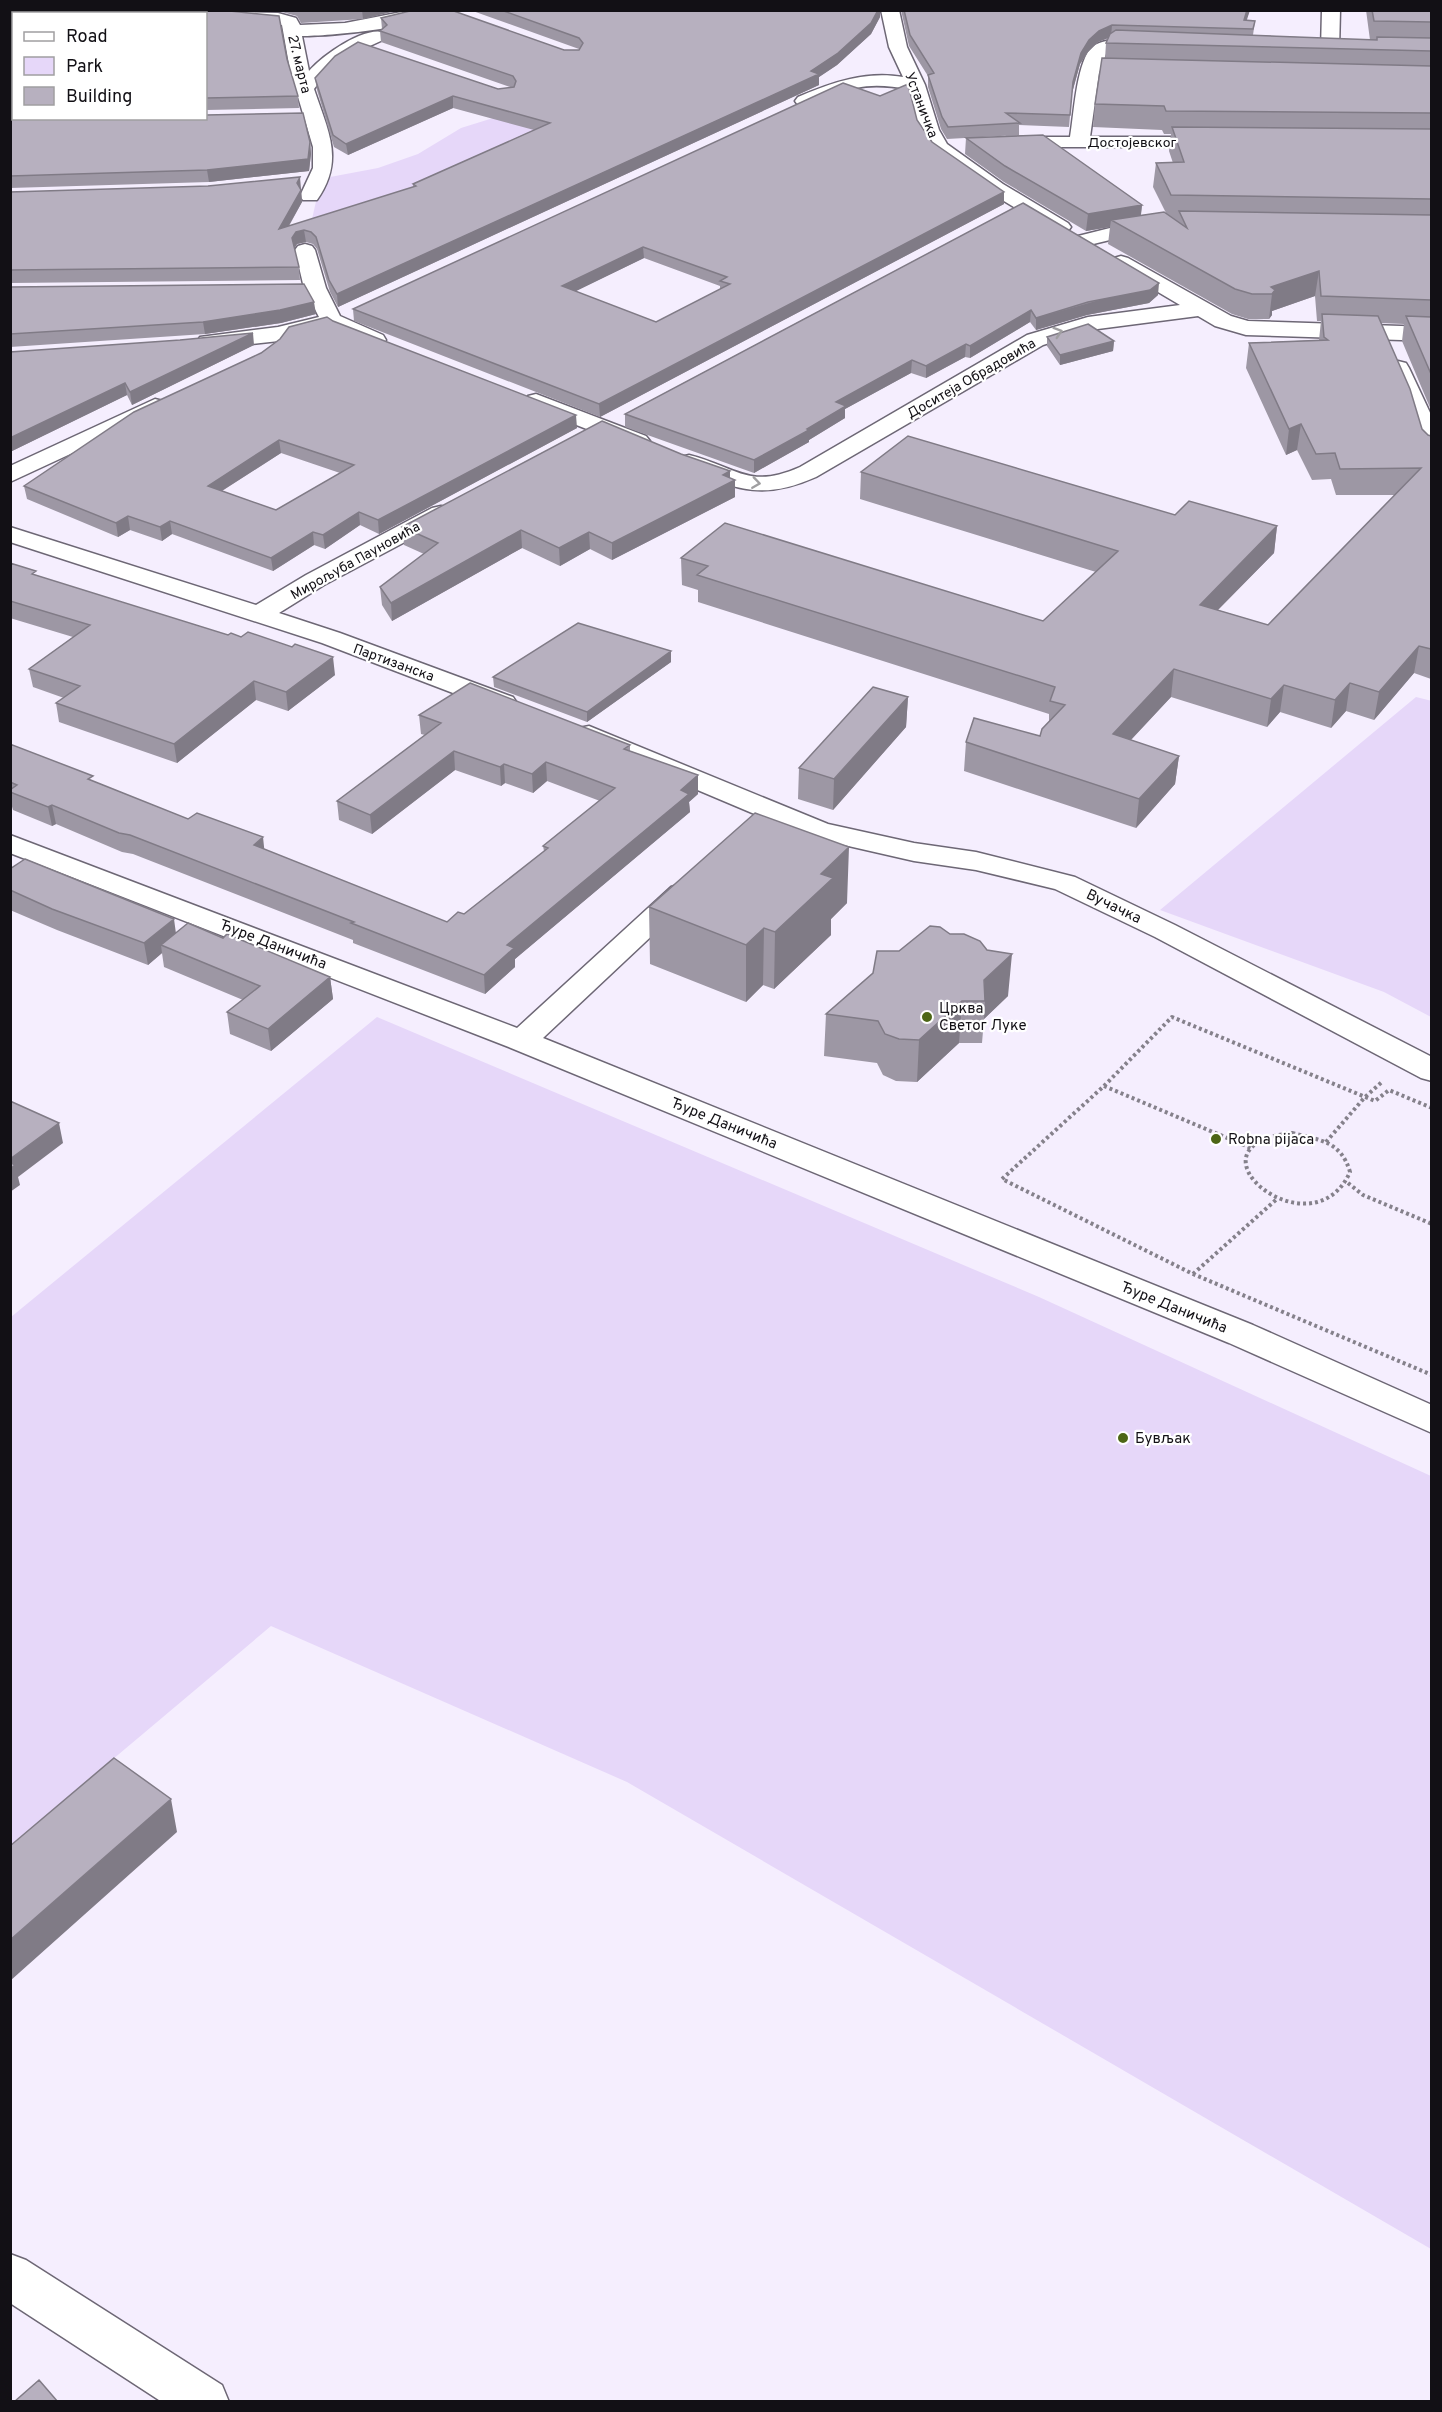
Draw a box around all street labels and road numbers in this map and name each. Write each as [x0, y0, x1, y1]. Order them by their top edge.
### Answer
street label: 27. марта [283, 33, 314, 95]
street label: Устаничка [900, 70, 941, 141]
street label: Достојевског [1087, 135, 1177, 152]
street label: Доситеја Обрадовића [904, 335, 1039, 423]
street label: Мирољуба Пауновића [288, 519, 423, 604]
street label: Партизанска [351, 641, 436, 686]
street label: Вучачка [1083, 886, 1144, 929]
street label: Ђуре Даничића [216, 916, 329, 975]
street label: Ђуре Даничића [667, 1094, 780, 1154]
street label: Ђуре Даничића [1117, 1278, 1230, 1338]

